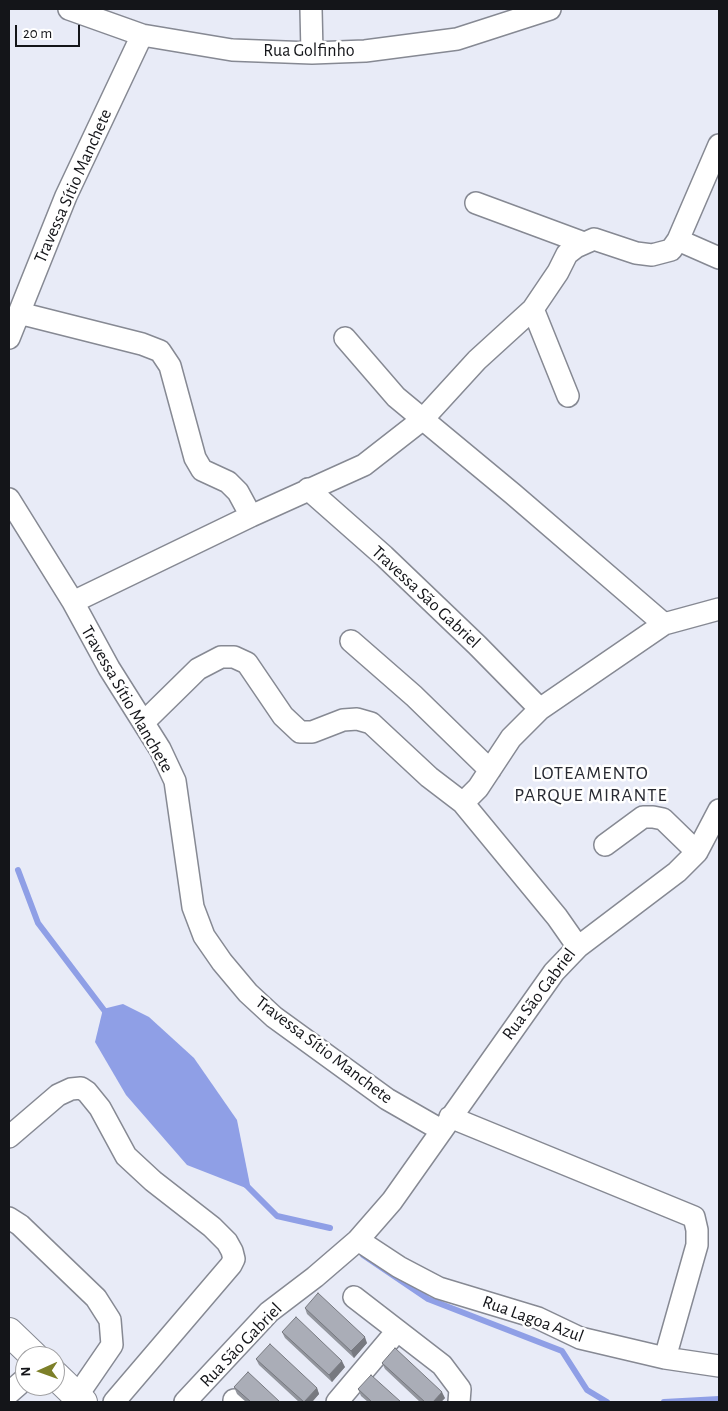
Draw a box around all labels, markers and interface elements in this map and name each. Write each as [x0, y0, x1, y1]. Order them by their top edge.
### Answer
scale bar [18, 15, 82, 47]
text: 20 m [23, 26, 52, 41]
street label: Rua Golfinho [263, 40, 355, 62]
street label: Travessa Sítio Manchete [29, 106, 117, 266]
street label: Travessa São Gabriel [367, 541, 485, 653]
street label: Travessa Sítio Manchete [76, 622, 178, 776]
district label: LOTEAMENTO PARQUE MIRANTE [513, 762, 669, 806]
street label: Rua São Gabriel [497, 944, 581, 1044]
street label: Travessa Sítio Manchete [251, 991, 397, 1109]
street label: Rua Lagoa Azul [479, 1291, 587, 1347]
street label: Rua São Gabriel [195, 1298, 287, 1392]
north arrow [15, 1346, 65, 1396]
text: N [19, 1366, 33, 1377]

